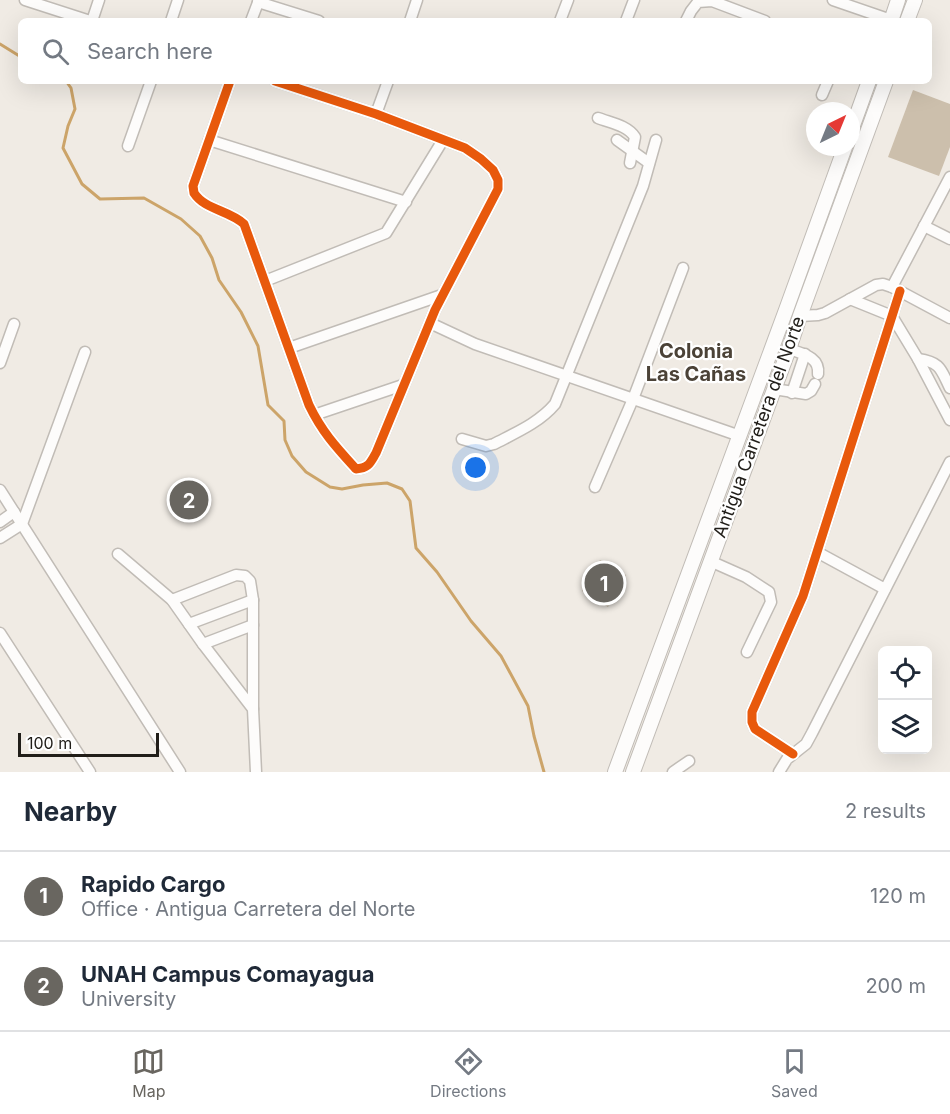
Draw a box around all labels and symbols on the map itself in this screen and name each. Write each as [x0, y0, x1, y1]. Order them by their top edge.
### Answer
north arrow [806, 102, 860, 156]
street label: Antigua Carretera del Norte [709, 313, 808, 540]
district label: Colonia Las Cañas [646, 339, 746, 386]
your location [461, 453, 490, 482]
pin: 2 [170, 478, 208, 522]
pin: 1 [584, 560, 624, 606]
scale bar [18, 730, 159, 758]

